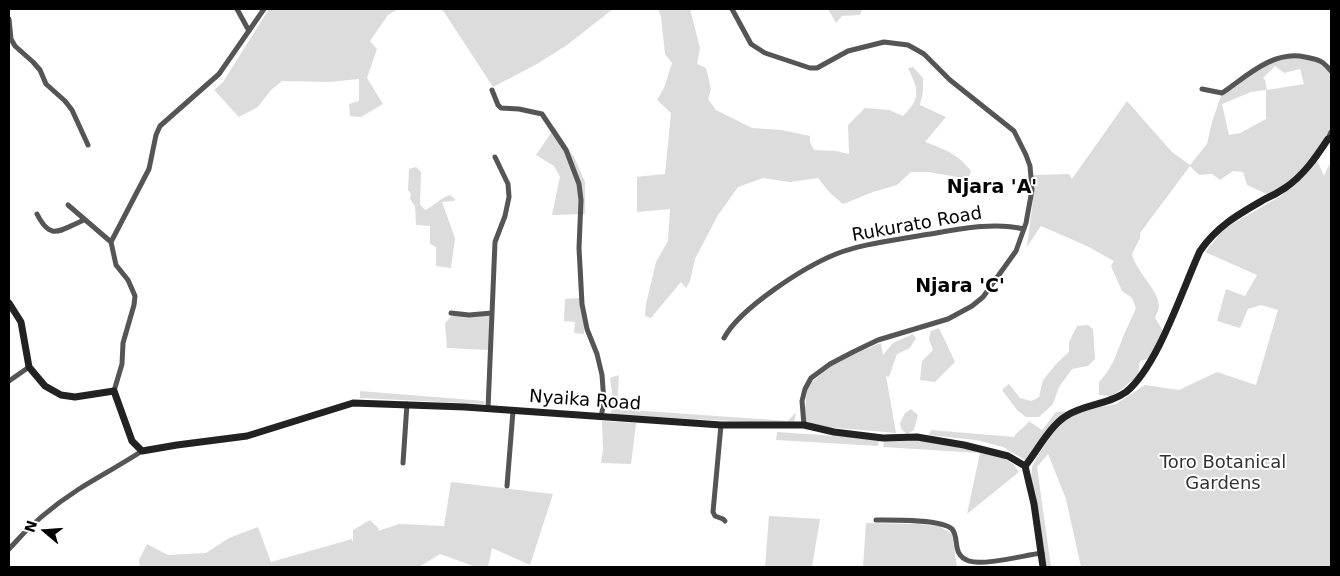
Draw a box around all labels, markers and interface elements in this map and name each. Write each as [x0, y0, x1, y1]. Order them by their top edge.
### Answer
district label: Njara 'A' [947, 177, 1037, 199]
street label: Rukurato Road [850, 203, 984, 247]
district label: Njara 'C' [915, 276, 1005, 298]
street label: Nyaika Road [528, 386, 642, 416]
park label: Toro Botanical Gardens [1160, 452, 1286, 494]
north arrow [20, 506, 70, 556]
text: N [21, 518, 40, 534]

